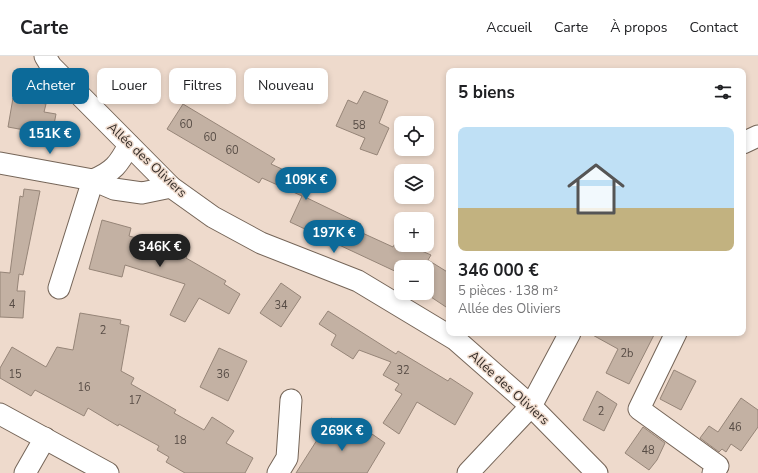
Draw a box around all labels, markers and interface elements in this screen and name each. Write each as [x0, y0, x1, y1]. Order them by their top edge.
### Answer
text: Carte [20, 15, 68, 41]
text: Accueil [486, 18, 532, 37]
text: Carte [554, 18, 588, 37]
text: À propos [610, 18, 668, 37]
text: Contact [690, 18, 738, 37]
chip: Acheter [12, 68, 89, 104]
chip: Louer [97, 68, 161, 104]
chip: Filtres [169, 68, 236, 104]
chip: Nouveau [244, 68, 328, 104]
text: 5 biens [458, 81, 515, 104]
icon: filters [712, 81, 734, 103]
map controls [394, 116, 434, 300]
button: locate [394, 116, 434, 156]
house number: 60 [179, 117, 193, 132]
street label: Allée des Oliviers [103, 118, 191, 202]
house number: 58 [352, 118, 366, 133]
pin: 151K € [17, 121, 83, 155]
text: 151K € [28, 125, 72, 143]
house number: 60 [203, 130, 217, 145]
house number: 60 [225, 143, 239, 158]
icon: home [560, 153, 632, 225]
button: layers [394, 164, 434, 204]
pin: 109K € [273, 167, 339, 201]
text: 109K € [284, 171, 328, 189]
button: + [394, 212, 434, 252]
pin: 197K € [301, 220, 367, 254]
text: 197K € [312, 224, 356, 242]
pin: 346K € [127, 234, 193, 268]
text: 346K € [138, 238, 182, 256]
text: 346 000 € [458, 259, 539, 282]
button: − [394, 260, 434, 300]
text: 5 pièces · 138 m² [458, 282, 558, 300]
house number: 4 [9, 297, 16, 312]
house number: 34 [274, 298, 288, 313]
text: Allée des Oliviers [458, 300, 561, 318]
house number: 2 [100, 323, 106, 338]
house number: 2b [620, 346, 634, 361]
street label: Allée des Oliviers [465, 347, 553, 429]
house number: 32 [396, 363, 410, 378]
house number: 15 [8, 367, 22, 382]
house number: 36 [216, 367, 230, 382]
house number: 16 [77, 380, 91, 395]
house number: 17 [128, 393, 142, 408]
house number: 2 [598, 404, 604, 419]
pin: 269K € [309, 418, 375, 452]
house number: 46 [728, 420, 742, 435]
text: 269K € [320, 422, 364, 440]
house number: 18 [173, 433, 187, 448]
house number: 48 [641, 443, 655, 458]

